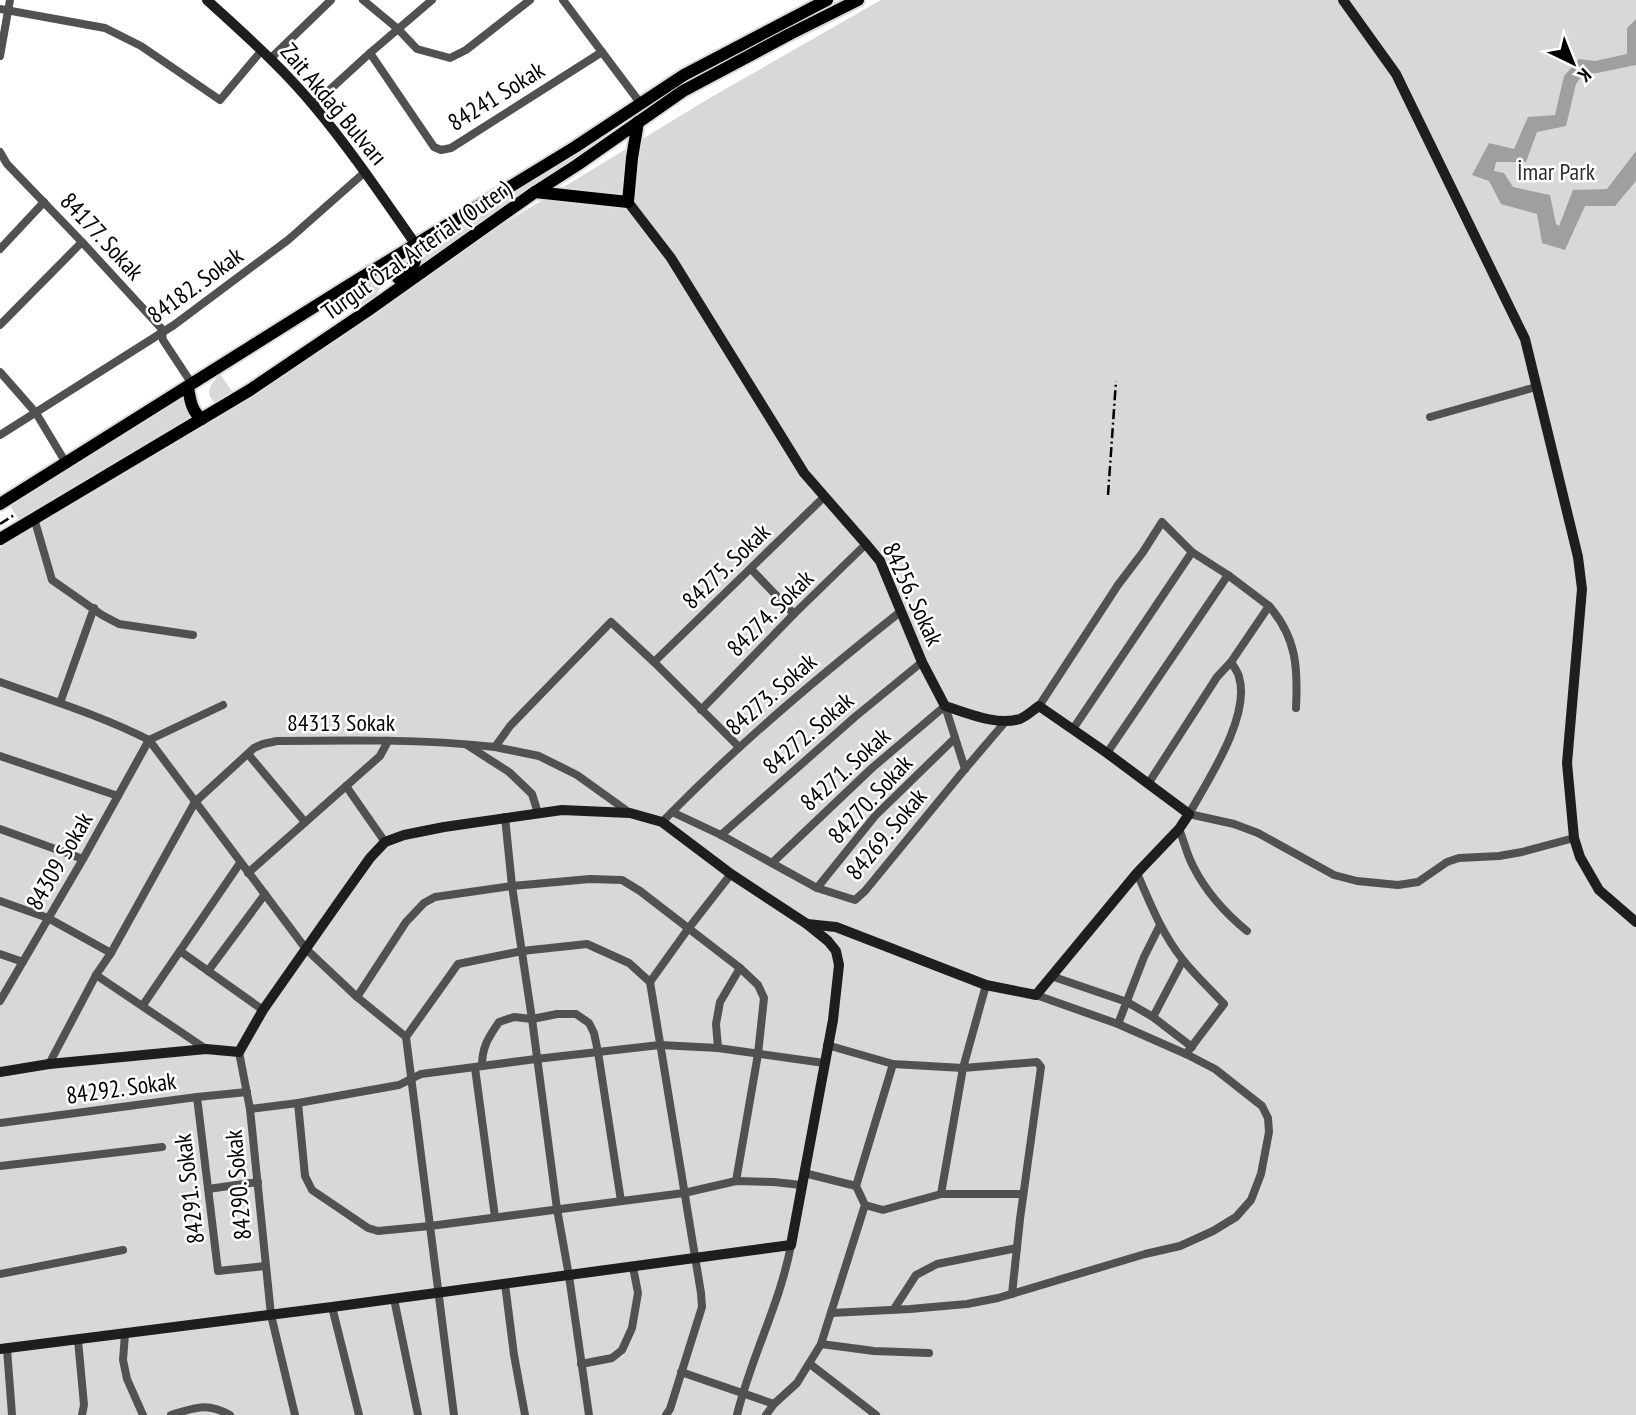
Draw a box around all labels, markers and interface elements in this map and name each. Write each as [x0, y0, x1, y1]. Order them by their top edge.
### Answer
north arrow [1538, 28, 1608, 98]
street label: Zait Akdağ Bulvarı [274, 37, 394, 171]
street label: 84241 Sokak [442, 54, 551, 138]
text: K [1573, 63, 1596, 88]
park label: İmar Park [1517, 156, 1596, 187]
street label: Turgut Özal Arterial (Outer) [315, 173, 517, 327]
street label: 84177. Sokak [54, 186, 151, 287]
street label: 84182. Sokak [141, 240, 249, 330]
street label: 84275. Sokak [675, 516, 777, 616]
street label: 84256. Sokak [876, 537, 951, 651]
street label: 84274. Sokak [720, 562, 821, 663]
street label: 84273. Sokak [719, 646, 823, 742]
street label: 84272. Sokak [756, 685, 860, 781]
street label: 84313 Sokak [287, 707, 396, 738]
street label: 84271. Sokak [794, 720, 897, 818]
street label: 84270. Sokak [821, 747, 920, 850]
street label: 84269. Sokak [839, 781, 934, 886]
street label: 84309 Sokak [19, 806, 100, 915]
street label: 84292. Sokak [64, 1065, 179, 1111]
street label: 84290. Sokak [218, 1128, 258, 1241]
street label: 84291. Sokak [167, 1132, 211, 1246]

